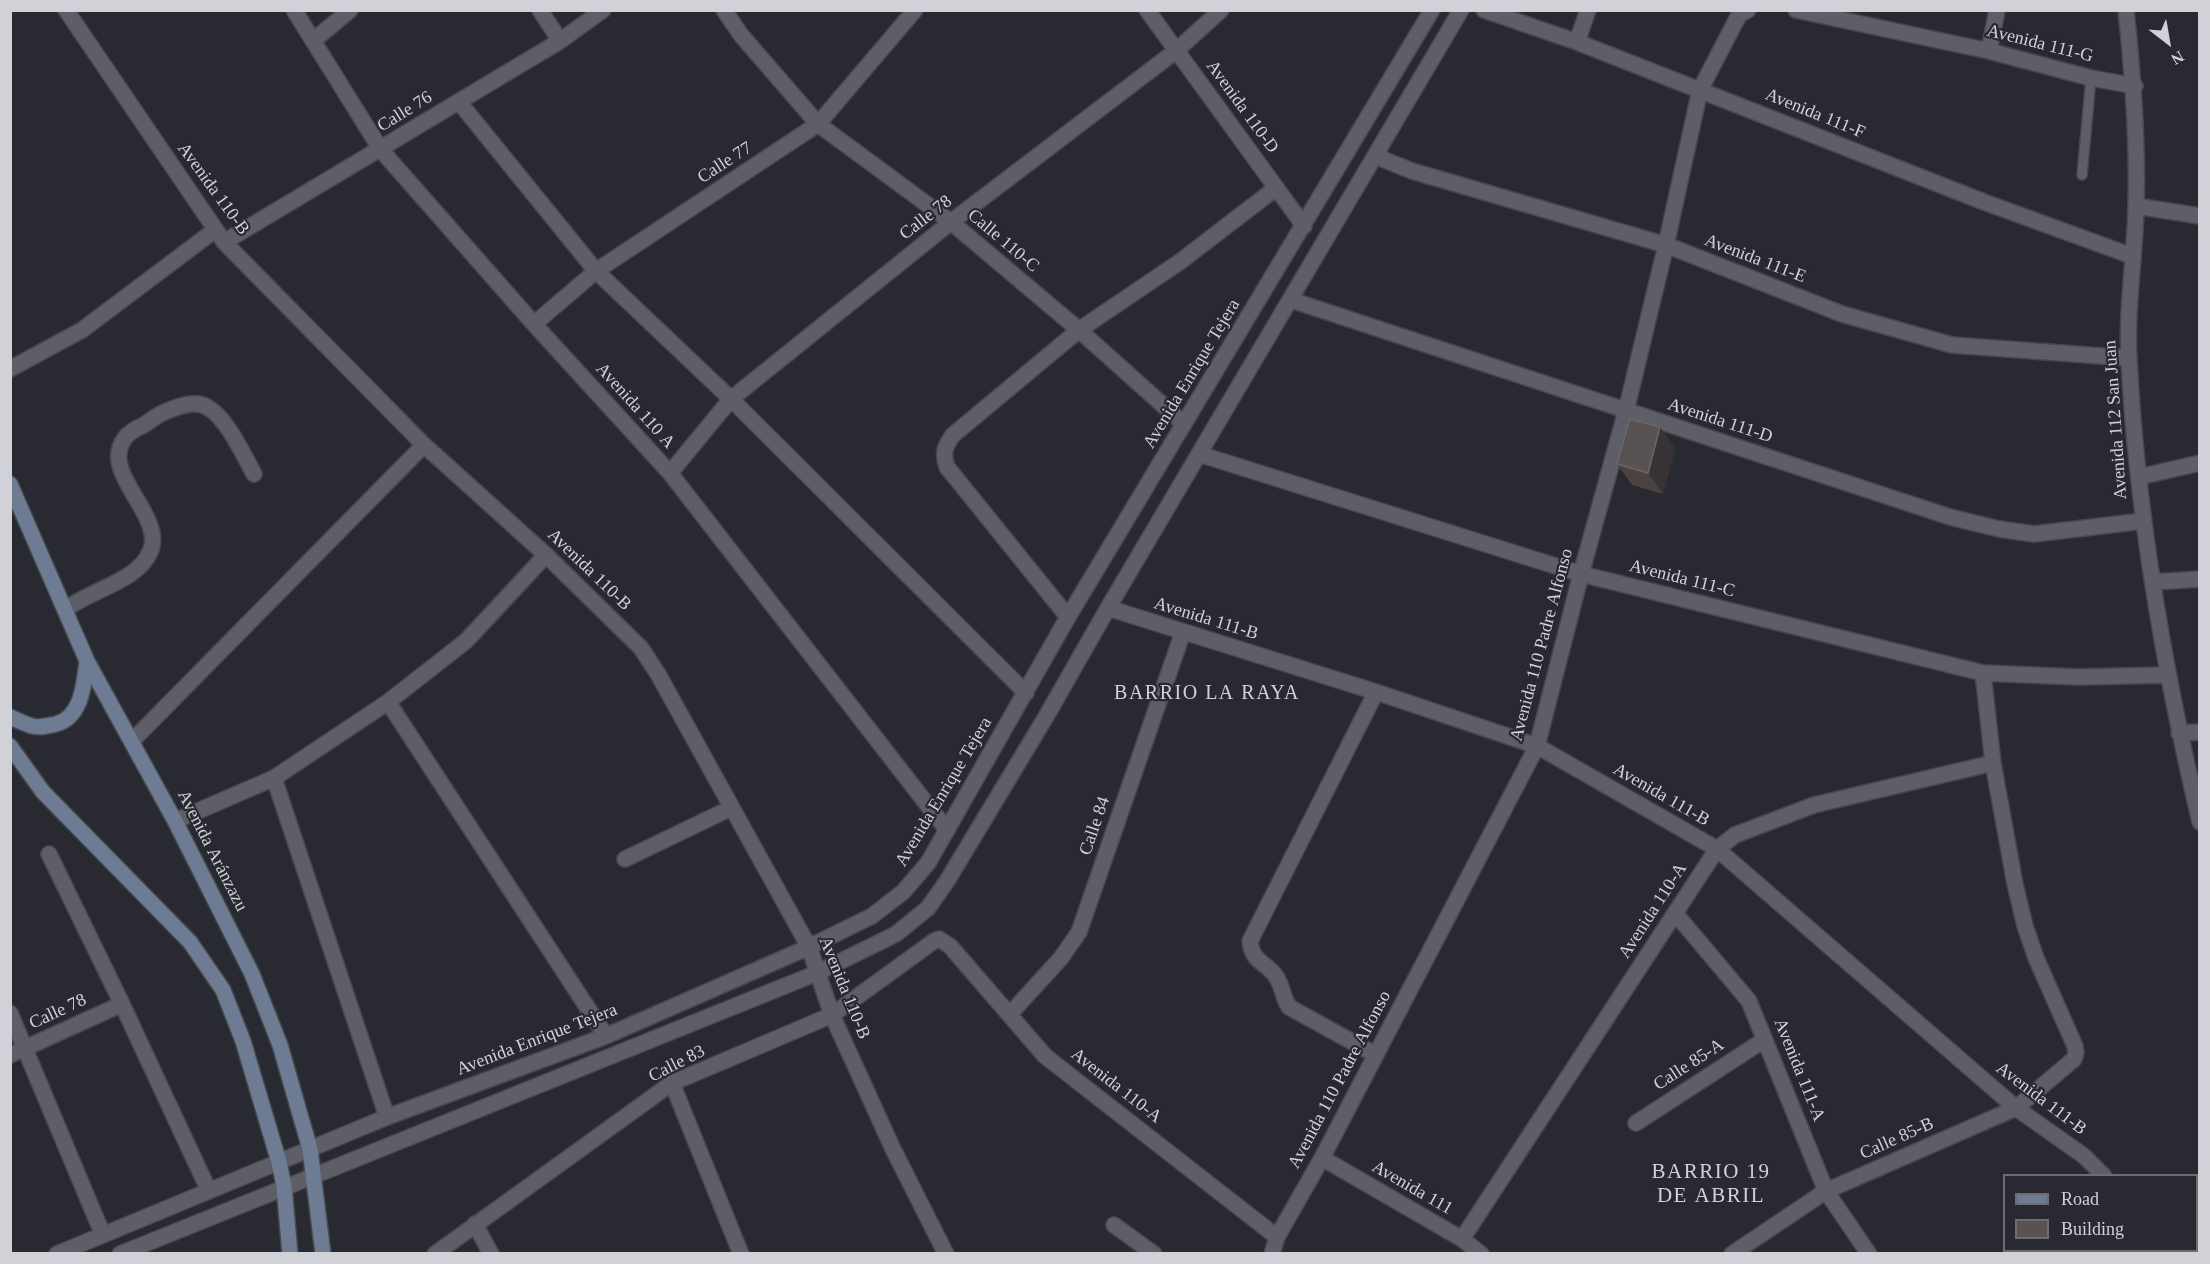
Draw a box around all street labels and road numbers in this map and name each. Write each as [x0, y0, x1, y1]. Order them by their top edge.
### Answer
street label: Avenida 111-G [1985, 20, 2095, 68]
street label: Avenida 110-D [1201, 56, 1283, 158]
street label: Avenida 111-F [1762, 84, 1868, 144]
street label: Calle 76 [374, 87, 436, 137]
street label: Calle 77 [694, 137, 756, 189]
street label: Avenida 110-B [172, 139, 254, 239]
street label: Calle 78 [896, 191, 956, 245]
street label: Calle 110-C [963, 205, 1043, 277]
street label: Avenida 111-E [1701, 230, 1809, 288]
street label: Avenida Enrique Tejera [1139, 295, 1245, 453]
street label: Avenida 112 San Juan [2100, 340, 2132, 500]
street label: Avenida 110 A [591, 359, 679, 453]
street label: Avenida 111-D [1665, 394, 1775, 448]
street label: Avenida 110-B [542, 525, 636, 615]
street label: Avenida 110 Padre Alfonso [1506, 546, 1578, 744]
street label: Avenida 111-C [1627, 555, 1737, 603]
street label: Avenida 111-B [1151, 593, 1261, 645]
street label: Avenida Enrique Tejera [891, 713, 997, 871]
street label: Avenida 111-B [1609, 759, 1713, 831]
street label: Avenida Aránzazu [172, 787, 252, 915]
street label: Calle 84 [1075, 794, 1115, 858]
street label: Avenida 110-A [1614, 859, 1692, 963]
street label: Avenida 110-B [814, 934, 874, 1042]
street label: Avenida 110 Padre Alfonso [1284, 987, 1396, 1173]
street label: Calle 78 [26, 989, 90, 1035]
street label: Avenida Enrique Tejera [454, 999, 620, 1081]
street label: Avenida 111-A [1769, 1016, 1829, 1124]
street label: Calle 85-A [1650, 1034, 1728, 1096]
street label: Calle 83 [645, 1041, 709, 1087]
street label: Avenida 110-A [1066, 1044, 1166, 1128]
street label: Avenida 111-B [1991, 1058, 2091, 1140]
street label: Calle 85-B [1857, 1113, 1937, 1165]
street label: Avenida 111 [1368, 1156, 1456, 1220]

